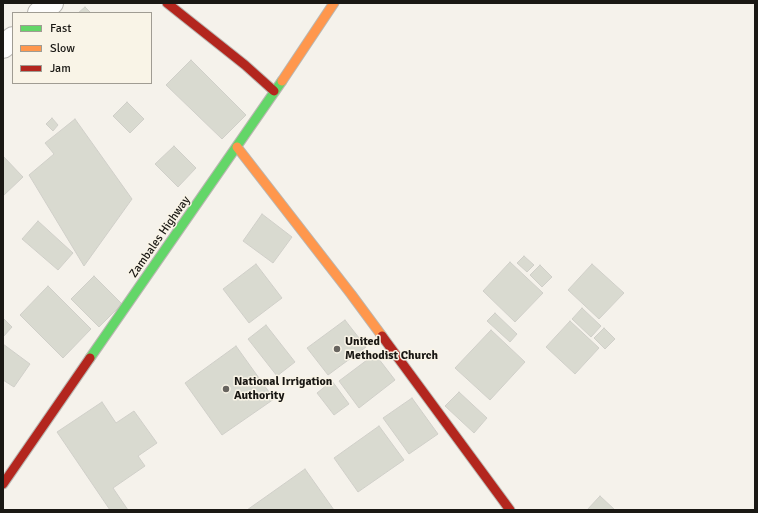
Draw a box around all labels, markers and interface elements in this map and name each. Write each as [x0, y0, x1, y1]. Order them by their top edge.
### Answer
legend [12, 12, 152, 84]
text: Fast [50, 21, 71, 36]
text: Slow [50, 41, 75, 56]
text: Jam [50, 61, 71, 76]
street label: Zambales Highway [127, 194, 193, 280]
place label: United Methodist Church [345, 335, 438, 363]
marker: United Methodist Church [332, 344, 342, 354]
place label: National Irrigation Authority [234, 375, 332, 403]
marker: National Irrigation Authority [221, 384, 231, 394]

